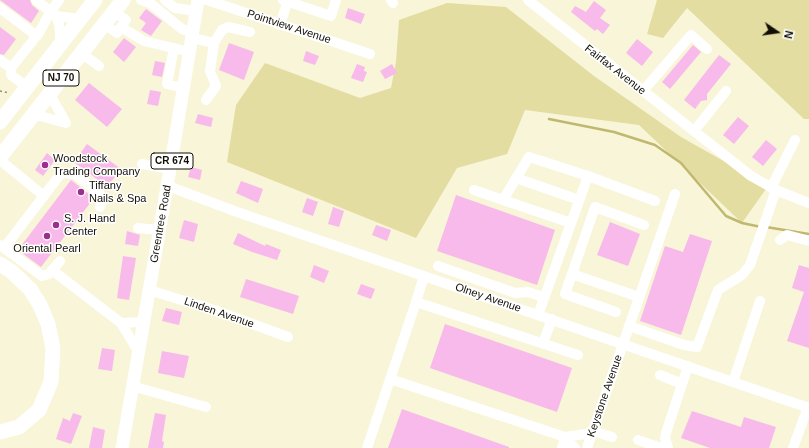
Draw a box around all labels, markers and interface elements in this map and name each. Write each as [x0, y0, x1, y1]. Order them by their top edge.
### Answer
street label: Pointview Avenue [245, 7, 333, 47]
north arrow [757, 12, 797, 52]
text: N [782, 29, 795, 40]
street label: Fairfax Avenue [582, 42, 648, 98]
road number: NJ 70 [43, 70, 79, 86]
place label: Woodstock Trading Company [53, 152, 140, 178]
road number: CR 674 [151, 153, 193, 169]
marker: Woodstock Trading Company [40, 160, 50, 170]
place label: Tiffany Nails & Spa [89, 179, 146, 205]
street label: Greentree Road [148, 184, 174, 264]
marker: Tiffany Nails & Spa [76, 187, 86, 197]
place label: S. J. Hand Center [64, 212, 115, 238]
marker: S. J. Hand Center [51, 220, 61, 230]
marker: Oriental Pearl [42, 231, 52, 241]
place label: Oriental Pearl [13, 242, 81, 256]
street label: Olney Avenue [453, 281, 523, 315]
street label: Linden Avenue [182, 295, 256, 331]
street label: Keystone Avenue [585, 353, 625, 439]

